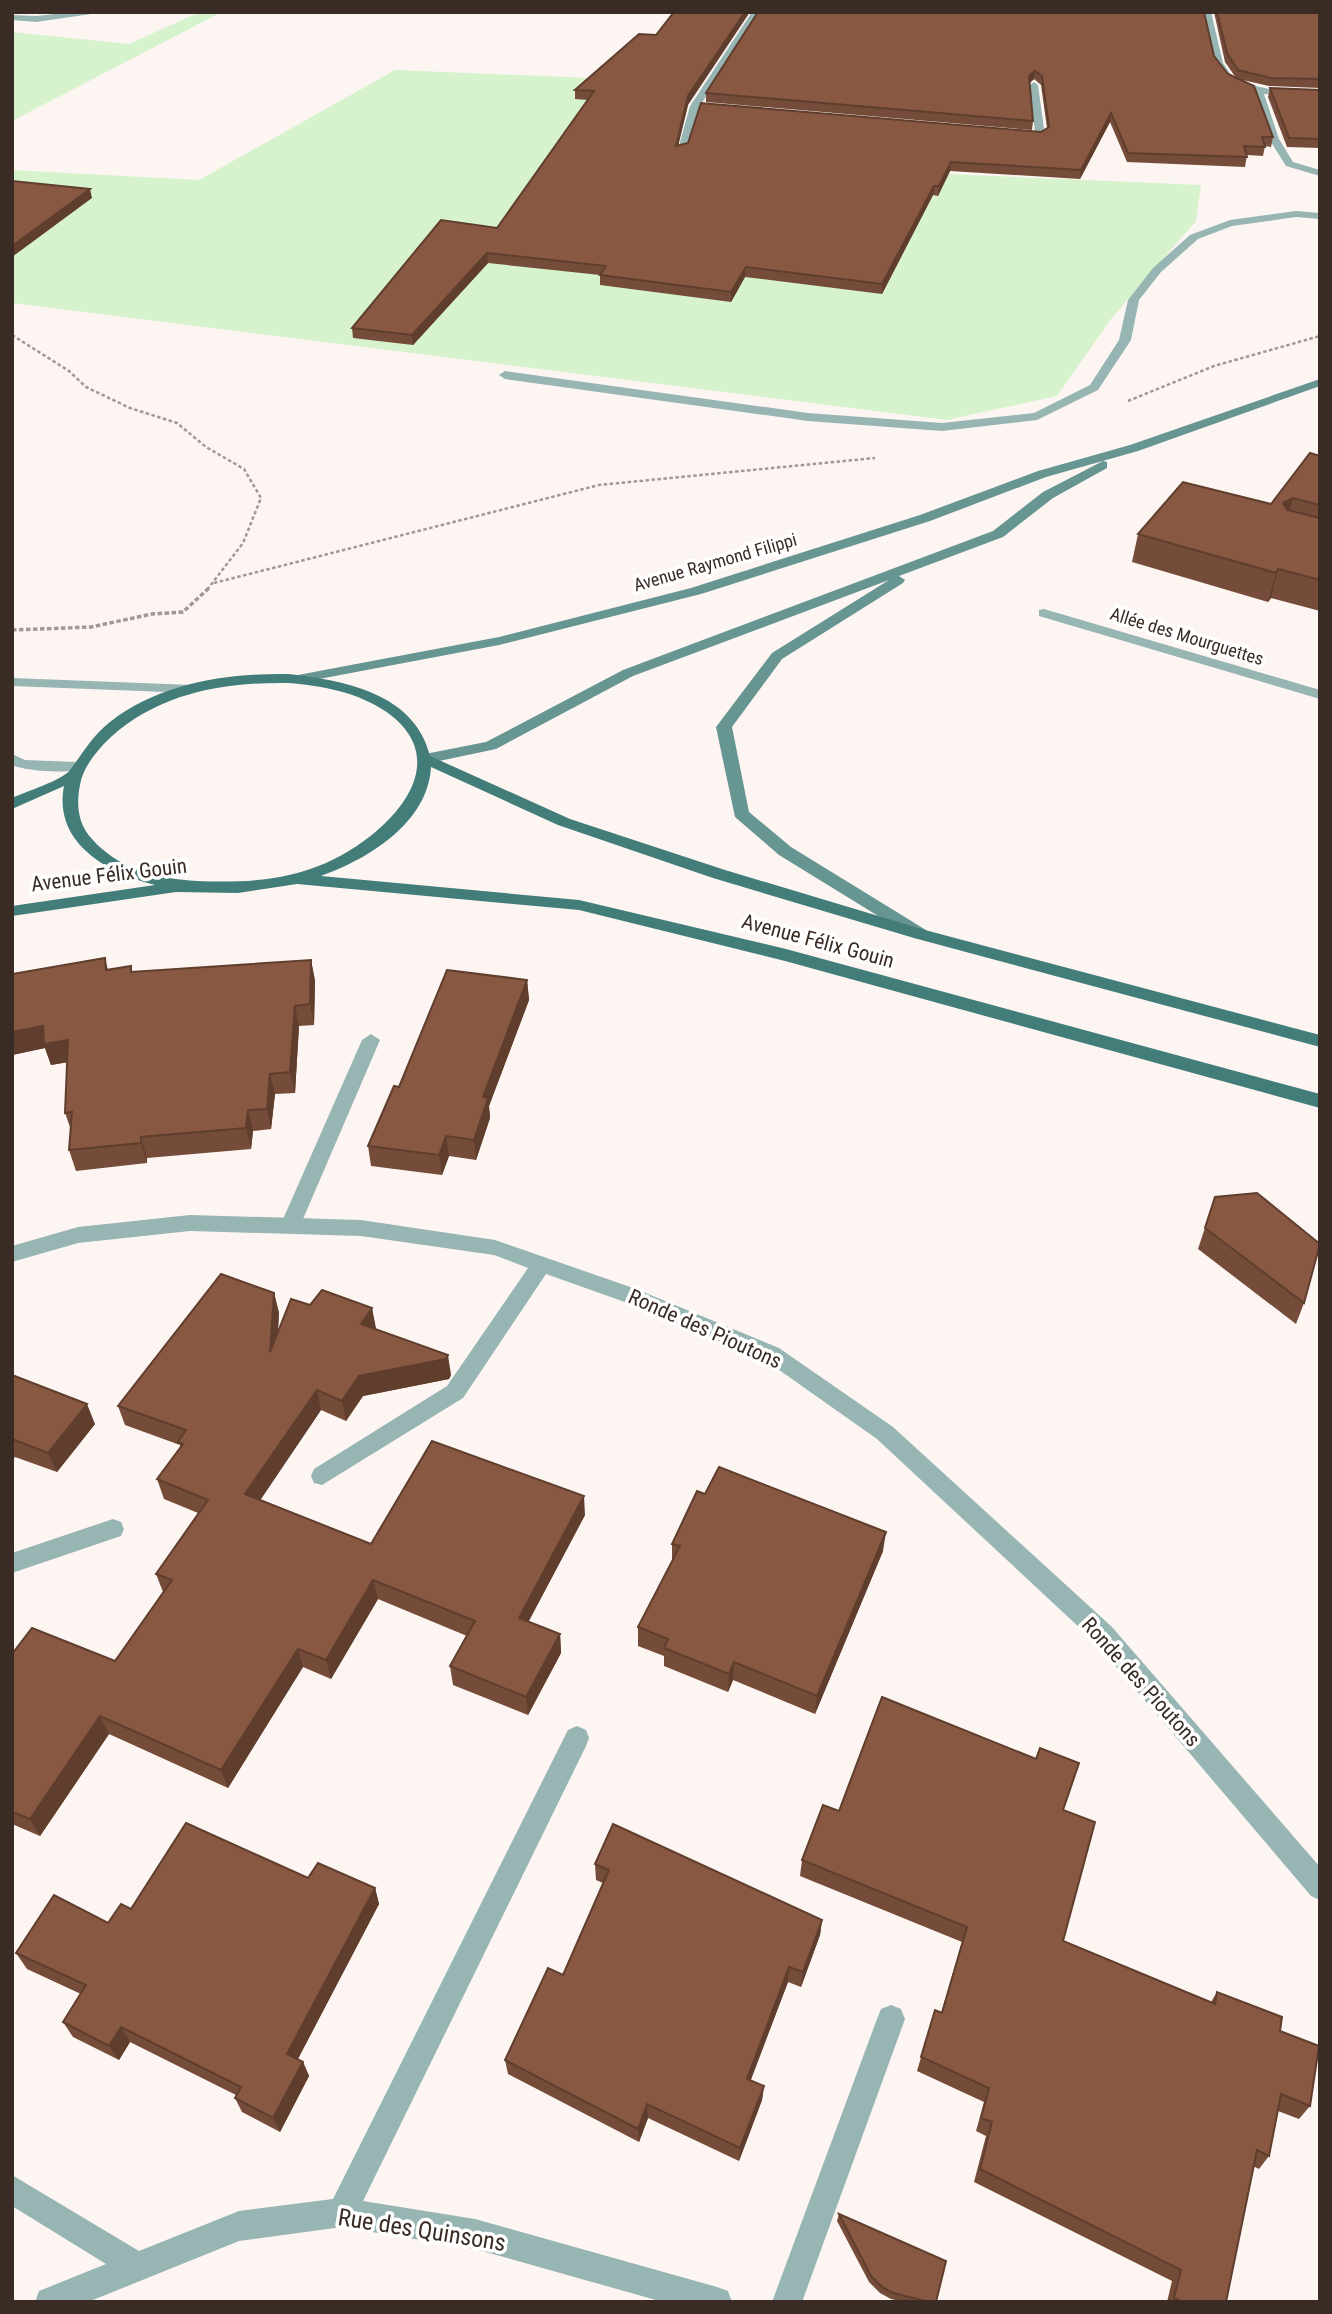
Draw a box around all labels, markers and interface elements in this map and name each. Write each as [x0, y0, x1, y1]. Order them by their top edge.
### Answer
street label: Avenue Raymond Filippi [631, 529, 799, 595]
street label: Allée des Mourguettes [1108, 603, 1266, 669]
street label: Avenue Félix Gouin [30, 854, 188, 896]
street label: Avenue Félix Gouin [739, 909, 897, 973]
street label: Ronde des Pioutons [625, 1284, 785, 1374]
street label: Ronde des Pioutons [1077, 1613, 1205, 1751]
street label: Rue des Quinsons [336, 2203, 508, 2257]

